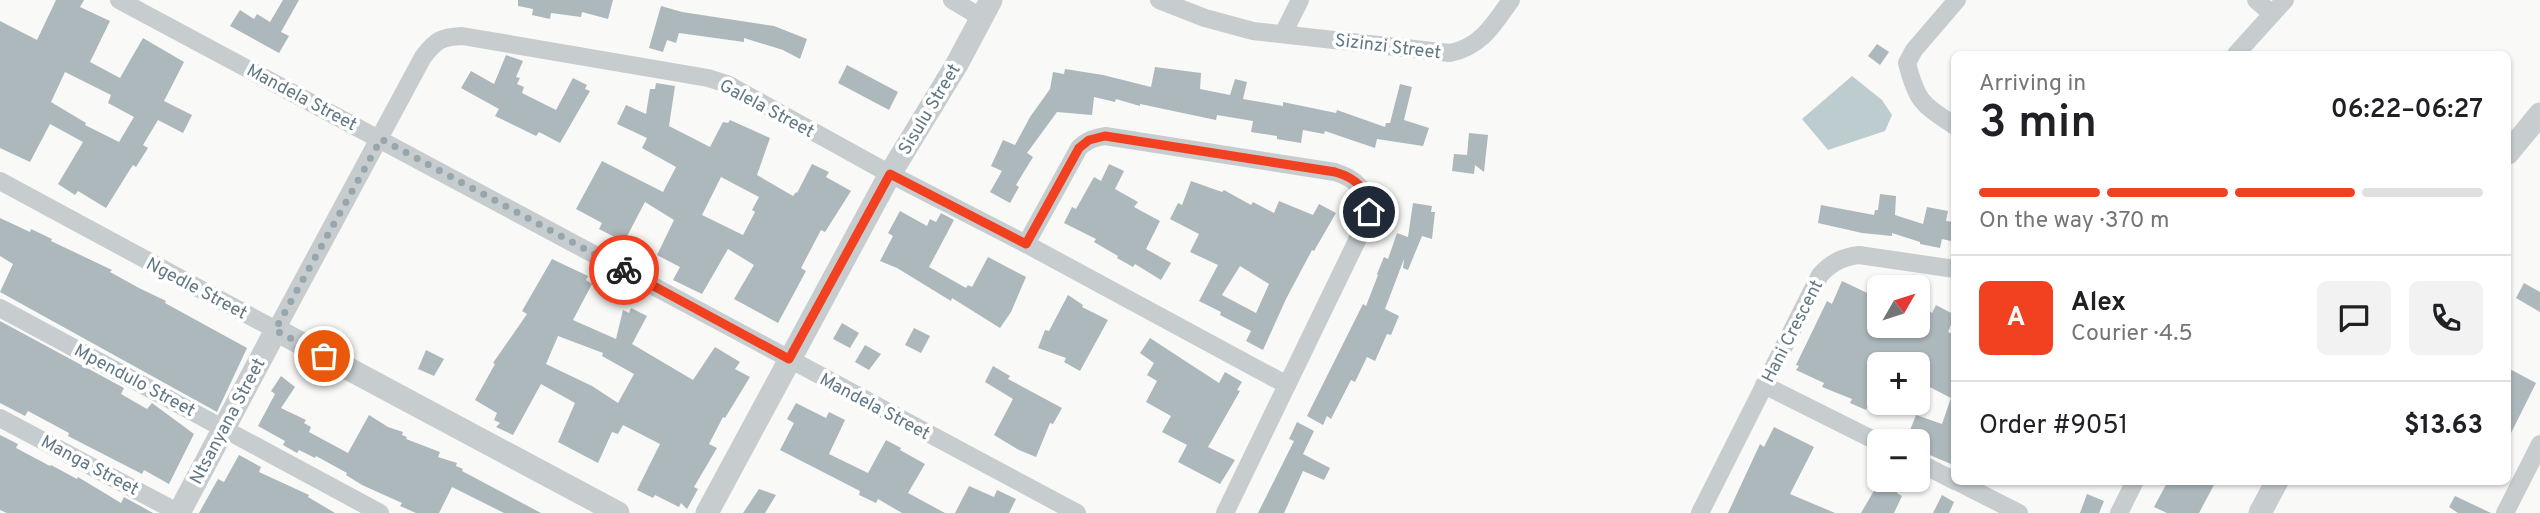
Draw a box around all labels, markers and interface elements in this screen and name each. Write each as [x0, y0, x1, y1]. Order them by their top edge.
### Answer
street label: Sizinzi Street [1334, 30, 1442, 65]
street label: Mandela Street [242, 60, 360, 137]
street label: Sisulu Street [894, 60, 967, 160]
text: Arriving in [1979, 70, 2086, 99]
street label: Galela Street [715, 75, 818, 144]
text: 06:22–06:27 [2331, 94, 2483, 127]
text: 3 min [1979, 95, 2097, 154]
pin [1339, 182, 1399, 242]
icon: home [1350, 193, 1388, 231]
text: On the way · 370 m [1979, 207, 2169, 236]
courier [589, 235, 659, 305]
icon: bike [605, 251, 643, 289]
street label: Ngedle Street [142, 253, 251, 326]
north arrow [1867, 275, 1930, 338]
map controls [1867, 275, 1930, 492]
street label: Hani Crescent [1758, 276, 1829, 387]
button: chat [2317, 281, 2391, 355]
button: phone [2409, 281, 2483, 355]
text: Alex [2071, 287, 2126, 320]
text: A [2007, 302, 2025, 335]
text: Courier · 4.5 [2071, 320, 2193, 349]
pin [294, 326, 354, 386]
icon: bag [305, 337, 343, 375]
street label: Mpendulo Street [70, 340, 199, 423]
button: + [1867, 352, 1930, 415]
street label: Ntsanyana Street [185, 355, 271, 489]
street label: Mandela Street [815, 369, 933, 446]
text: Order #9051 [1979, 410, 2128, 443]
text: $13.63 [2404, 410, 2483, 443]
button: − [1867, 429, 1930, 492]
street label: Manga Street [36, 431, 142, 502]

